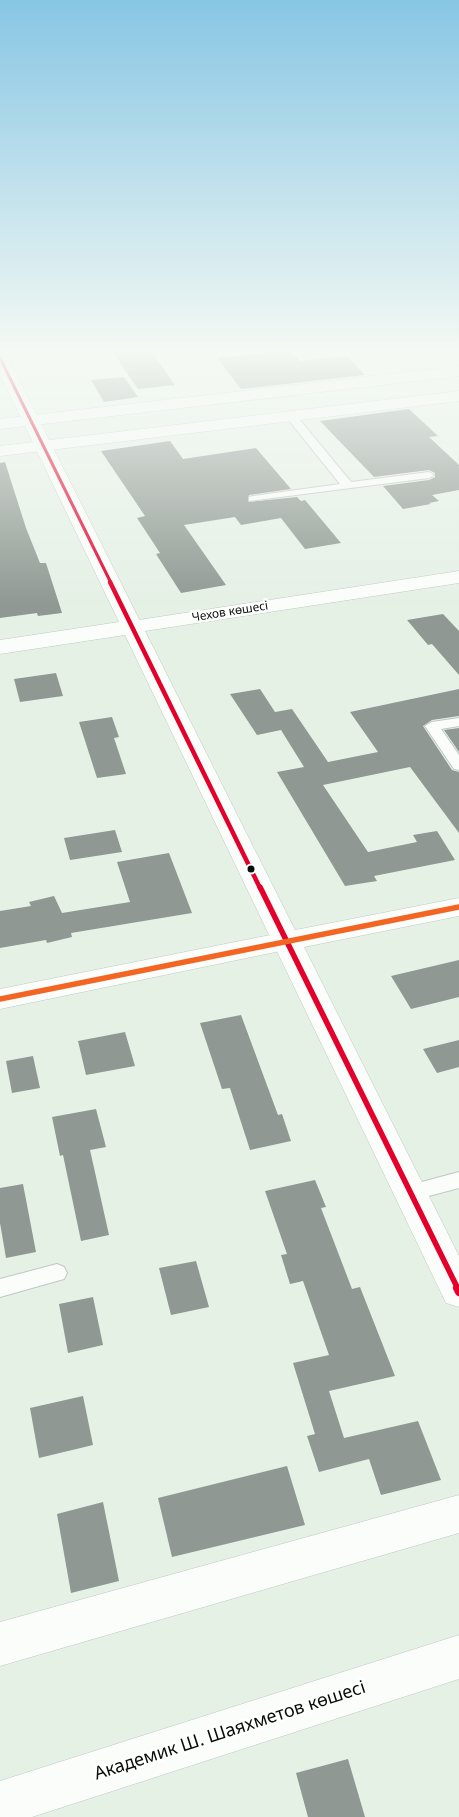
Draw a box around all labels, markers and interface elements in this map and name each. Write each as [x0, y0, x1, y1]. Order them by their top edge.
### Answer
street label: Чехов көшесі [191, 599, 269, 625]
unlabelled marker [246, 864, 256, 874]
street label: Академик Ш. Шаяхметов көшесі [92, 1677, 368, 1785]

